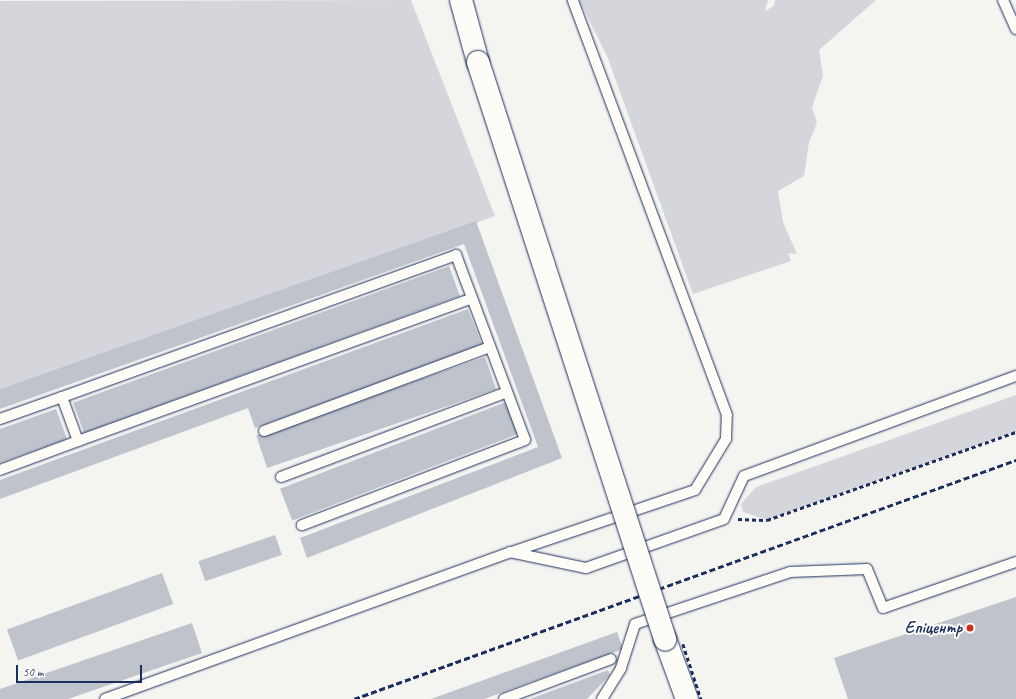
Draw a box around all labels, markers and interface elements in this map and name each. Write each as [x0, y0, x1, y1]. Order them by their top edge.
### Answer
place label: Епіцентр [905, 618, 962, 638]
marker: Епіцентр [965, 623, 975, 633]
scale bar [18, 657, 144, 683]
text: 50 m [23, 664, 43, 680]

